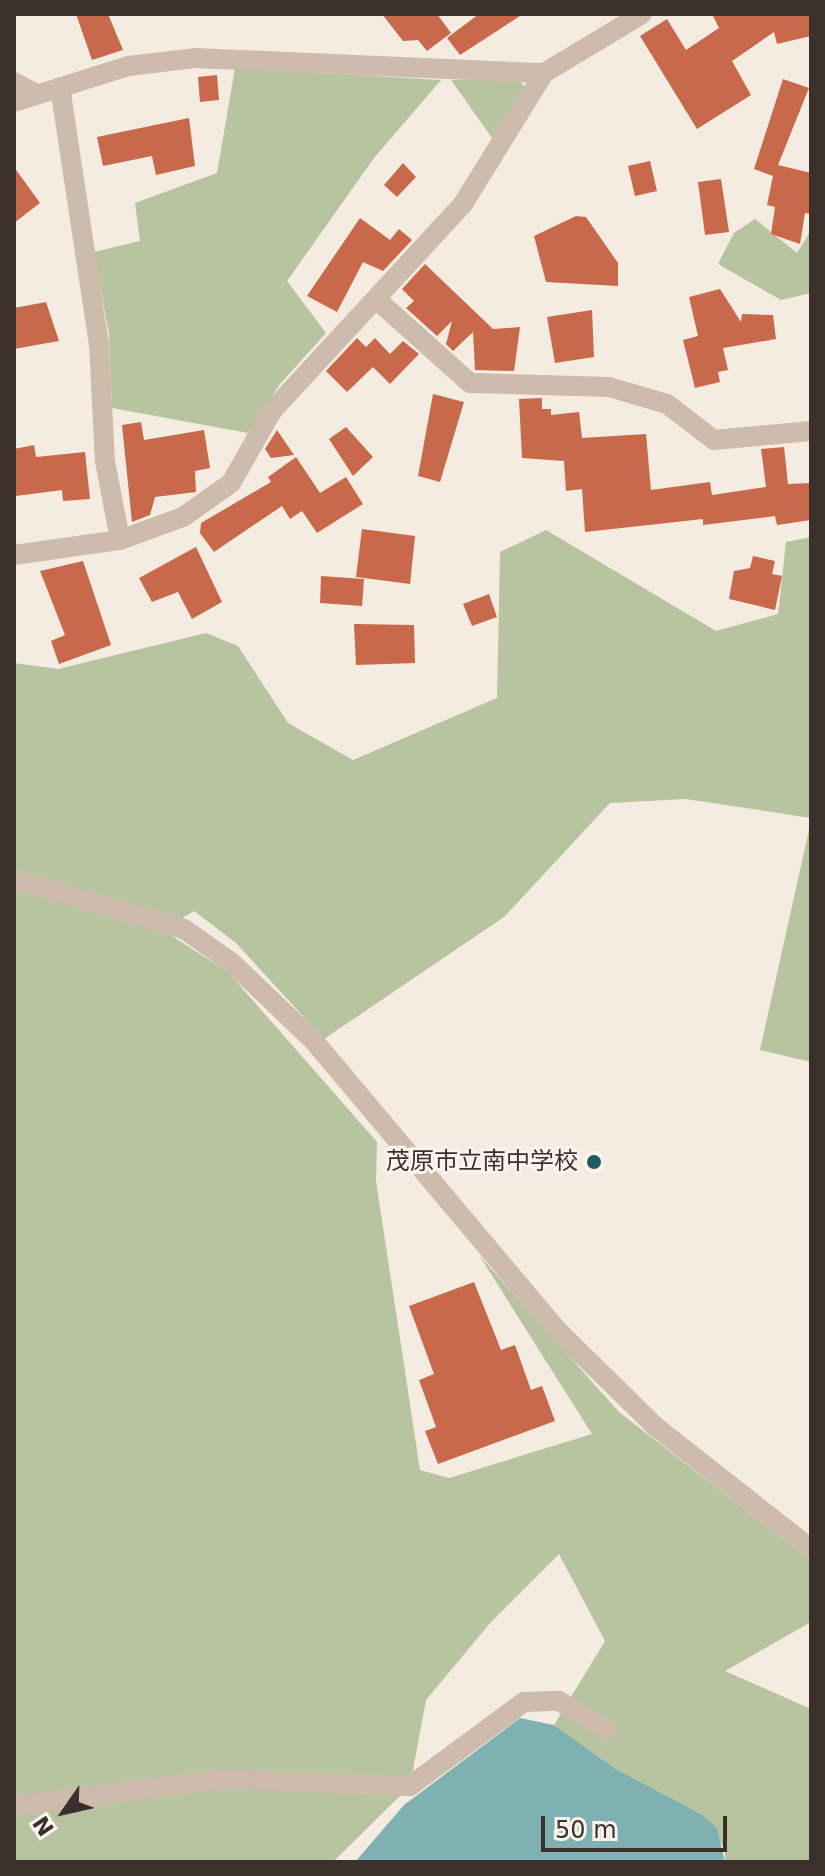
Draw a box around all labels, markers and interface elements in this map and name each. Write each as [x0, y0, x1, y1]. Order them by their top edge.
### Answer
place label: 茂原市立南中学校 [386, 1148, 578, 1176]
marker: 茂原市立南中学校 [585, 1153, 603, 1171]
north arrow [24, 1772, 104, 1852]
scale bar [545, 1800, 731, 1850]
text: N [28, 1811, 59, 1840]
text: 50 m [555, 1816, 617, 1844]

